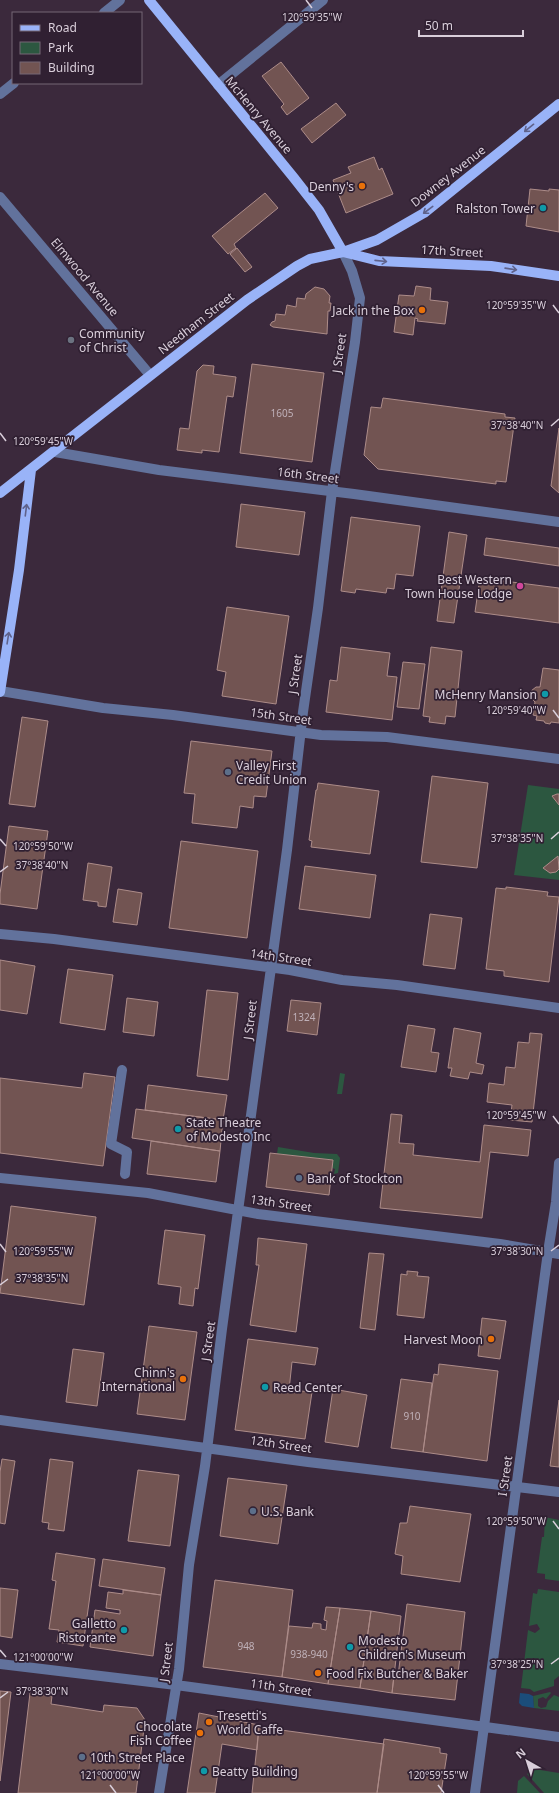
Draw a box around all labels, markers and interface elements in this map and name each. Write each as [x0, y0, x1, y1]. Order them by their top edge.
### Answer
text: 120°59'35"W [282, 10, 343, 24]
legend [12, 12, 142, 84]
scale bar [419, 12, 523, 38]
text: 50 m [425, 17, 453, 34]
text: Road [48, 19, 77, 36]
text: Park [48, 39, 74, 56]
text: Building [48, 59, 95, 76]
street label: McHenry Avenue [222, 73, 297, 157]
one-way arrow [523, 124, 534, 133]
street label: Downey Avenue [407, 141, 489, 211]
place label: Denny's [309, 178, 354, 195]
marker: Denny's [357, 181, 367, 191]
place label: Ralston Tower [456, 200, 535, 217]
marker: Ralston Tower [538, 203, 548, 213]
one-way arrow [422, 206, 433, 214]
street label: Elmwood Avenue [47, 234, 123, 320]
street label: 17th Street [421, 241, 484, 261]
one-way arrow [374, 257, 387, 264]
one-way arrow [504, 265, 517, 273]
street label: Needham Street [155, 288, 238, 358]
text: 120°59'35"W [486, 298, 547, 312]
place label: Jack in the Box [331, 302, 415, 319]
marker: Jack in the Box [417, 305, 427, 315]
place label: Community of Christ [79, 325, 146, 356]
street label: J Street [328, 331, 350, 375]
marker: Community of Christ [66, 335, 76, 345]
house number: 1605 [271, 406, 294, 420]
text: 37°38'40"N [491, 418, 543, 432]
text: 120°59'45"W [13, 434, 74, 448]
street label: 16th Street [276, 463, 341, 487]
one-way arrow [23, 504, 30, 517]
place label: Best Western Town House Lodge [405, 571, 512, 602]
marker: Best Western Town House Lodge [515, 581, 525, 591]
one-way arrow [4, 632, 12, 645]
street label: J Street [284, 652, 306, 696]
place label: McHenry Mansion [435, 686, 537, 703]
marker: McHenry Mansion [540, 689, 550, 699]
street label: 15th Street [249, 703, 314, 729]
text: 120°59'40"W [486, 703, 547, 717]
place label: Valley First Credit Union [236, 757, 307, 788]
marker: Valley First Credit Union [223, 767, 233, 777]
text: 37°38'35"N [491, 831, 543, 845]
text: 120°59'50"W [13, 839, 74, 853]
text: 37°38'40"N [16, 858, 68, 872]
street label: 14th Street [249, 944, 314, 970]
street label: J Street [239, 999, 261, 1042]
house number: 1324 [293, 1010, 316, 1024]
text: 120°59'45"W [486, 1108, 547, 1122]
place label: State Theatre of Modesto Inc [186, 1114, 271, 1145]
marker: State Theatre of Modesto Inc [173, 1124, 183, 1134]
place label: Bank of Stockton [307, 1170, 402, 1187]
marker: Bank of Stockton [294, 1173, 304, 1183]
street label: 13th Street [249, 1190, 314, 1216]
text: 120°59'55"W [13, 1244, 74, 1258]
text: 37°38'30"N [491, 1244, 543, 1258]
text: 37°38'35"N [16, 1271, 68, 1285]
street label: J Street [197, 1319, 219, 1363]
place label: Harvest Moon [404, 1331, 483, 1348]
marker: Harvest Moon [486, 1334, 496, 1344]
place label: Chinn's International [101, 1364, 175, 1395]
marker: Chinn's International [178, 1374, 188, 1384]
place label: Reed Center [273, 1379, 342, 1396]
marker: Reed Center [260, 1382, 270, 1392]
house number: 910 [403, 1409, 421, 1423]
street label: 12th Street [249, 1431, 314, 1457]
street label: I Street [494, 1454, 516, 1497]
place label: U.S. Bank [261, 1503, 315, 1520]
marker: U.S. Bank [248, 1506, 258, 1516]
text: 120°59'50"W [486, 1514, 547, 1528]
place label: Galletto Ristorante [58, 1615, 116, 1646]
marker: Galletto Ristorante [119, 1625, 129, 1635]
place label: Modesto Children's Museum [358, 1632, 466, 1663]
house number: 948 [237, 1639, 255, 1653]
street label: J Street [155, 1641, 177, 1684]
marker: Modesto Children's Museum [345, 1642, 355, 1652]
house number: 938-940 [290, 1647, 328, 1661]
text: 121°00'00"W [13, 1650, 74, 1664]
text: 37°38'25"N [491, 1657, 543, 1671]
place label: Food Fix Butcher & Baker [326, 1665, 468, 1682]
marker: Food Fix Butcher & Baker [313, 1668, 323, 1678]
street label: 11th Street [249, 1674, 314, 1700]
text: 37°38'30"N [16, 1684, 68, 1698]
place label: Tresetti's World Caffe [217, 1707, 283, 1738]
marker: Tresetti's World Caffe [204, 1717, 214, 1727]
place label: Chocolate Fish Coffee [130, 1718, 192, 1749]
marker: Chocolate Fish Coffee [195, 1728, 205, 1738]
north arrow [507, 1741, 547, 1781]
text: N [512, 1744, 529, 1761]
place label: 10th Street Place [90, 1749, 185, 1766]
marker: 10th Street Place [77, 1752, 87, 1762]
place label: Beatty Building [212, 1763, 298, 1780]
marker: Beatty Building [199, 1766, 209, 1776]
text: 121°00'00"W [80, 1768, 141, 1782]
text: 120°59'55"W [408, 1768, 469, 1782]

